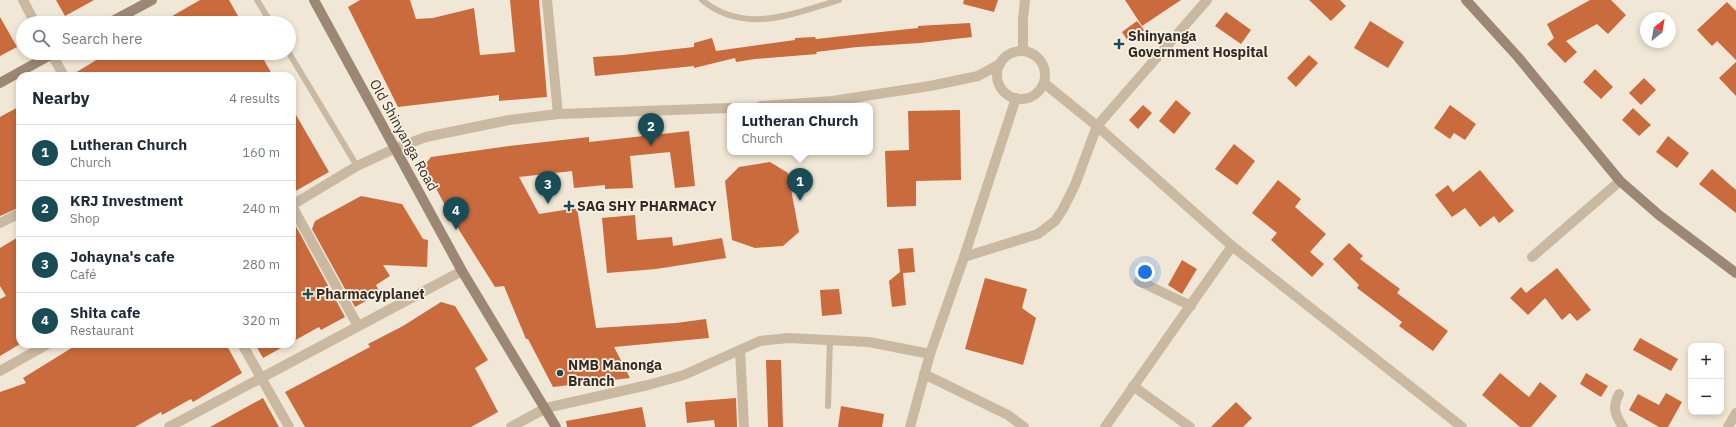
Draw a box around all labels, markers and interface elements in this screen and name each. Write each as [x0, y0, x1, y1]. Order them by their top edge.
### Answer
north arrow [1640, 12, 1676, 48]
search box [16, 16, 296, 60]
icon: search [30, 27, 52, 49]
place label: Shinyanga Government Hospital [1128, 27, 1268, 61]
text: Search here [62, 29, 142, 48]
marker: Shinyanga Government Hospital [1113, 38, 1125, 50]
street label: Old Shinyanga Road [366, 76, 442, 194]
text: Nearby [32, 87, 90, 109]
text: 4 results [229, 90, 280, 107]
popup [727, 103, 873, 155]
text: Lutheran Church [741, 111, 859, 130]
pin: 2 [638, 113, 664, 146]
text: Church [741, 130, 783, 147]
text: Lutheran Church [70, 135, 187, 154]
text: 1 [41, 144, 49, 161]
text: 160 m [242, 144, 280, 161]
text: Church [70, 154, 111, 171]
pin: 1 [787, 168, 813, 201]
pin: 3 [535, 171, 561, 204]
text: KRJ Investment [70, 191, 183, 210]
pin: 4 [443, 197, 469, 230]
place label: SAG SHY PHARMACY [577, 197, 717, 215]
text: 2 [41, 200, 49, 217]
text: 240 m [242, 200, 280, 217]
marker: SAG SHY PHARMACY [564, 201, 574, 211]
text: Shop [70, 210, 100, 227]
text: Johayna's cafe [70, 247, 175, 266]
text: 3 [41, 256, 49, 273]
text: 280 m [242, 256, 280, 273]
your location [1135, 262, 1155, 282]
text: Café [70, 266, 96, 283]
place label: Pharmacyplanet [316, 285, 425, 303]
marker: Pharmacyplanet [303, 289, 313, 299]
text: Shita cafe [70, 303, 141, 322]
text: 4 [41, 312, 49, 329]
text: 320 m [242, 312, 280, 329]
text: Restaurant [70, 322, 134, 339]
map controls [1688, 343, 1724, 415]
button: + [1688, 343, 1724, 379]
place label: NMB Manonga Branch [568, 356, 662, 390]
marker: NMB Manonga Branch [555, 368, 565, 378]
button: − [1688, 379, 1724, 415]

